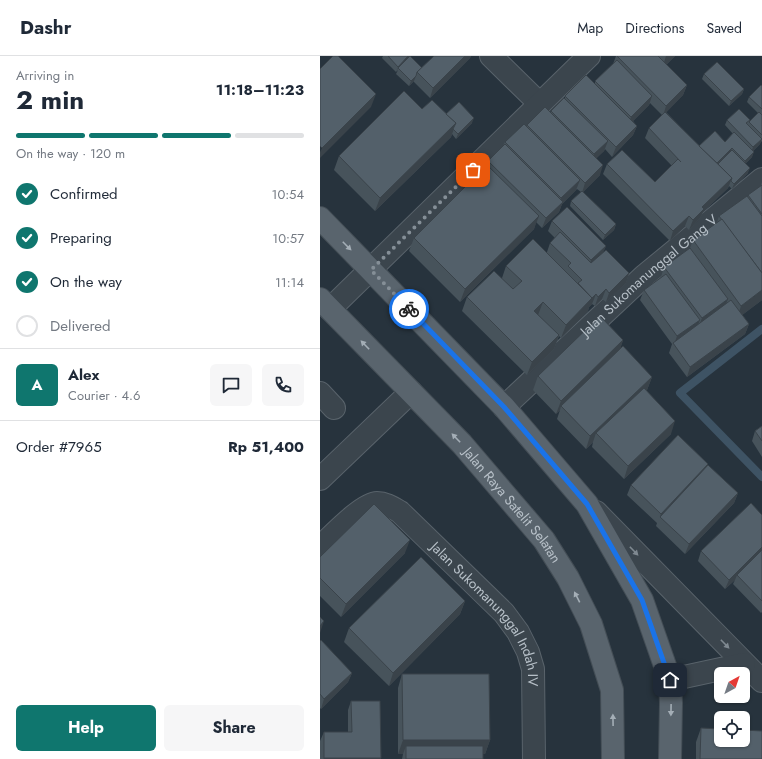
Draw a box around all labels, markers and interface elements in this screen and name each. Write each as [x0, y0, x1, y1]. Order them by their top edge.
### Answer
text: Dashr [20, 14, 71, 41]
text: Map [577, 18, 603, 38]
text: Directions [625, 18, 685, 38]
text: Saved [707, 18, 742, 38]
text: Arriving in [16, 66, 74, 85]
text: 11:18–11:23 [216, 79, 304, 101]
text: 2 min [16, 81, 84, 119]
text: On the way · 120 m [16, 144, 125, 163]
pin [456, 153, 490, 187]
icon: bag [462, 159, 484, 181]
icon: check [16, 183, 38, 205]
text: Confirmed [50, 183, 118, 205]
text: 10:54 [272, 185, 304, 204]
street label: Jalan Sukomanunggal Gang V [574, 209, 722, 342]
icon: check [16, 227, 38, 249]
text: Preparing [50, 227, 112, 249]
text: 10:57 [272, 229, 304, 248]
one-way arrow [342, 241, 352, 251]
icon: check [16, 271, 38, 293]
text: On the way [50, 271, 122, 293]
text: 11:14 [275, 273, 304, 292]
courier [389, 289, 429, 329]
icon: bike [398, 298, 420, 320]
text: Delivered [50, 315, 111, 337]
one-way arrow [360, 340, 370, 350]
text: Alex [68, 364, 99, 386]
button: chat [210, 364, 252, 406]
button: phone [262, 364, 304, 406]
text: A [31, 374, 43, 396]
text: Courier · 4.6 [68, 386, 141, 405]
one-way arrow [451, 433, 461, 443]
text: Order #7965 [16, 436, 102, 458]
text: Rp 51,400 [228, 436, 304, 458]
street label: Jalan Raya Satelit Selatan [457, 441, 566, 567]
street label: Jalan Sukomanunggal Indah IV [425, 536, 543, 687]
one-way arrow [629, 546, 639, 556]
one-way arrow [574, 591, 580, 602]
one-way arrow [720, 639, 730, 649]
pin [653, 663, 687, 697]
north arrow [714, 667, 750, 703]
map controls [714, 667, 750, 747]
icon: home [659, 669, 681, 691]
one-way arrow [668, 704, 674, 717]
button: Help [16, 705, 156, 751]
button: Share [164, 705, 304, 751]
button: locate [714, 711, 750, 747]
one-way arrow [610, 713, 616, 726]

